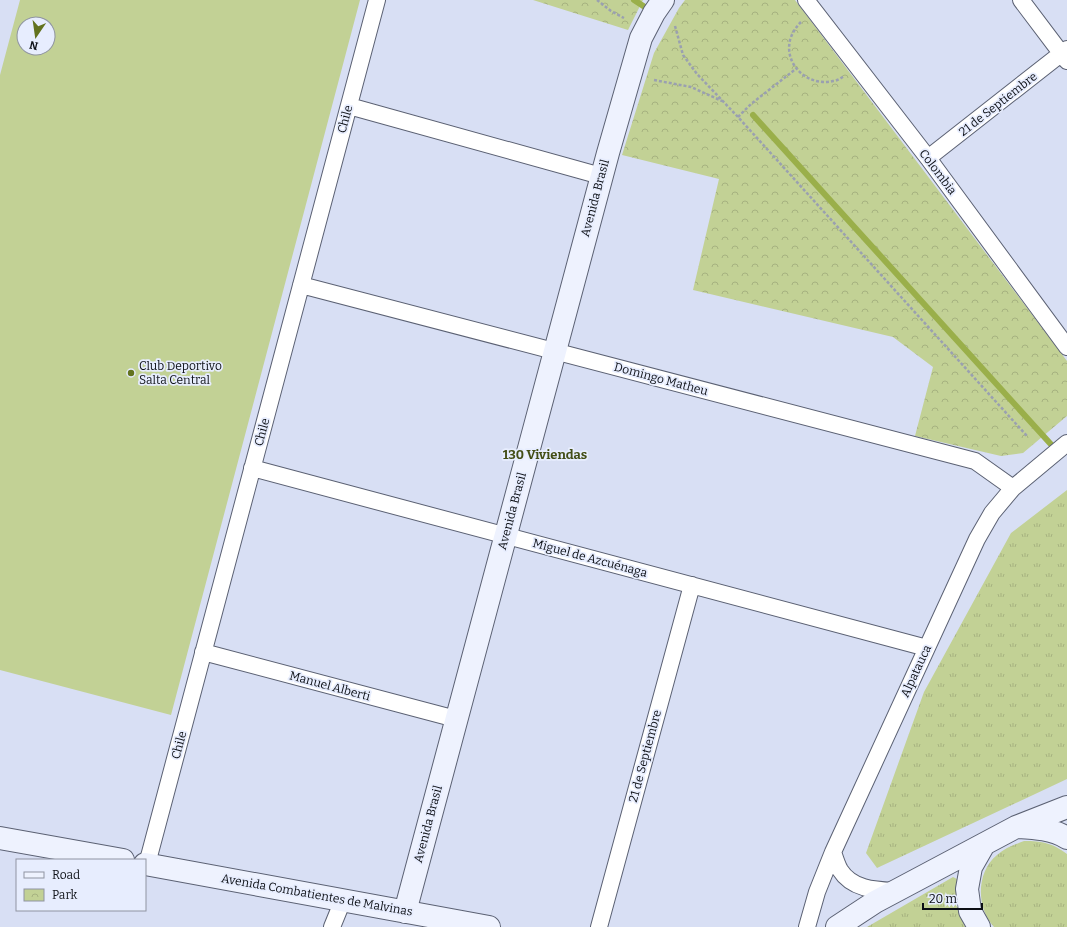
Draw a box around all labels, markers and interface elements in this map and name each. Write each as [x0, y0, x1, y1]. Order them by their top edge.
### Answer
north arrow [16, 16, 56, 56]
text: N [28, 38, 39, 53]
street label: 21 de Septiembre [956, 69, 1040, 139]
street label: Chile [335, 103, 355, 135]
street label: Colombia [916, 147, 960, 198]
street label: Avenida Brasil [578, 157, 612, 238]
place label: Club Deportivo Salta Central [139, 359, 222, 387]
street label: Domingo Matheu [613, 360, 710, 398]
marker: Club Deportivo Salta Central [126, 368, 136, 378]
street label: Chile [252, 416, 272, 448]
district label: 130 Viviendas [503, 447, 587, 462]
street label: Avenida Brasil [495, 470, 529, 551]
street label: Miguel de Azcuénaga [531, 536, 649, 580]
street label: Alpatauca [898, 642, 934, 699]
street label: Manuel Alberti [288, 668, 372, 704]
street label: 21 de Septiembre [626, 708, 664, 804]
street label: Chile [169, 729, 189, 761]
street label: Avenida Brasil [411, 783, 445, 864]
legend [16, 859, 146, 911]
text: Road [52, 868, 80, 882]
street label: Avenida Combatientes de Malvinas [220, 871, 414, 919]
scale bar [923, 885, 982, 911]
text: Park [52, 888, 78, 902]
text: 20 m [929, 892, 958, 906]

